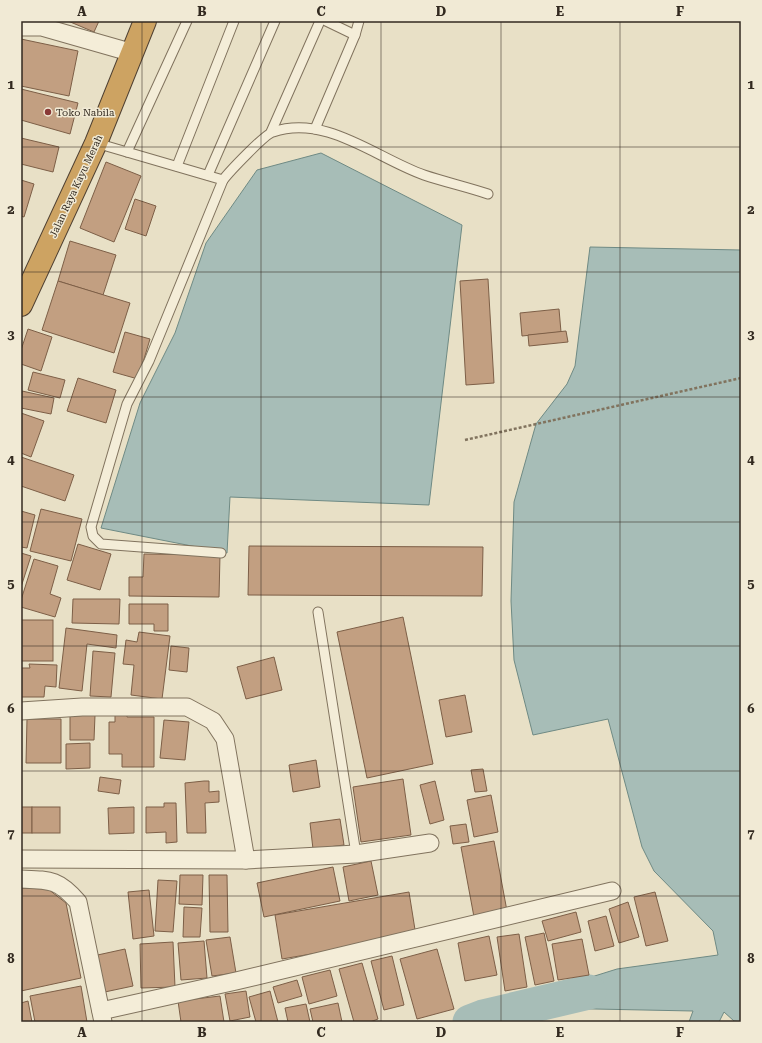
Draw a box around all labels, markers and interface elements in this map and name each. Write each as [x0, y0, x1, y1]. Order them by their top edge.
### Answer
text: A [77, 4, 87, 19]
text: B [197, 4, 207, 19]
text: C [316, 4, 326, 19]
text: D [436, 4, 446, 19]
text: E [556, 4, 564, 19]
text: F [676, 4, 684, 19]
text: 1 [7, 77, 15, 92]
text: 1 [747, 77, 755, 92]
marker: Toko Nabila [43, 107, 53, 117]
place label: Toko Nabila [56, 107, 115, 118]
street label: Jalan Raya Kayu Merah [47, 132, 105, 239]
text: 2 [7, 202, 15, 217]
text: 2 [747, 202, 755, 217]
text: 3 [7, 327, 15, 342]
text: 3 [747, 327, 755, 342]
text: 4 [7, 452, 15, 467]
text: 4 [747, 452, 755, 467]
text: 5 [7, 576, 15, 591]
text: 5 [747, 576, 755, 591]
text: 6 [7, 701, 15, 716]
text: 6 [747, 701, 755, 716]
text: 7 [7, 826, 15, 841]
text: 7 [747, 826, 755, 841]
text: 8 [7, 951, 15, 966]
text: 8 [747, 951, 755, 966]
text: A [77, 1025, 87, 1040]
text: B [197, 1025, 207, 1040]
text: C [316, 1025, 326, 1040]
text: D [436, 1025, 446, 1040]
text: E [556, 1025, 564, 1040]
text: F [676, 1025, 684, 1040]

